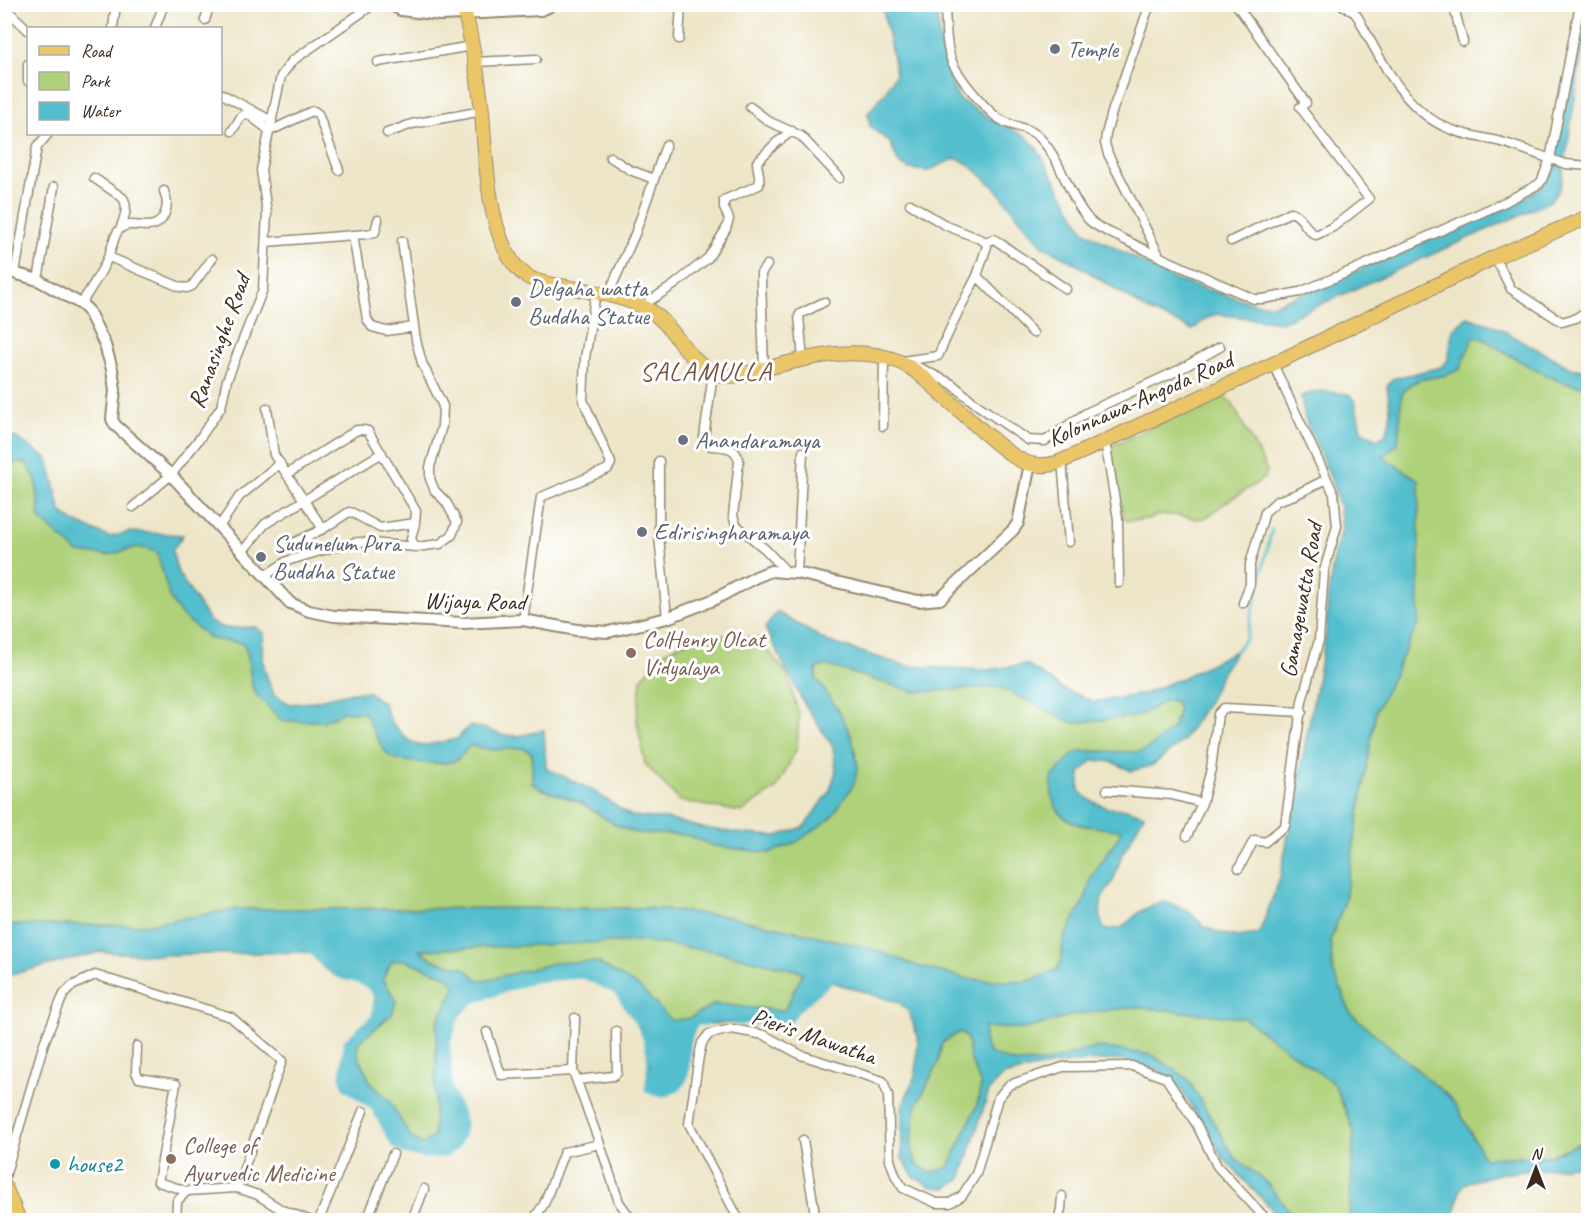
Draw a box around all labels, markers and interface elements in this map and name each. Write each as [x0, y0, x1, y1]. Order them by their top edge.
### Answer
legend [27, 27, 222, 135]
place label: Temple [1067, 34, 1120, 64]
text: Road [81, 40, 114, 62]
marker: Temple [1048, 42, 1062, 56]
text: Park [81, 70, 111, 92]
text: Water [81, 100, 122, 122]
street label: Ranasinghe Road [181, 267, 258, 412]
place label: Delgaha watta Buddha Statue [528, 273, 651, 331]
marker: Delgaha watta Buddha Statue [509, 295, 523, 309]
street label: Kolonnawa-Angoda Road [1043, 343, 1240, 453]
district label: SALAMULLA [639, 354, 773, 388]
place label: Anandaramaya [695, 425, 821, 455]
marker: Anandaramaya [676, 433, 690, 447]
place label: Edirisingharamaya [654, 517, 810, 547]
street label: Gamagewatta Road [1273, 517, 1330, 680]
marker: Edirisingharamaya [635, 525, 649, 539]
place label: Sudunelum Pura Buddha Statue [273, 528, 403, 586]
marker: Sudunelum Pura Buddha Statue [254, 550, 268, 564]
street label: Wijaya Road [424, 585, 529, 617]
place label: ColHenry Olcat Vidyalaya [643, 624, 767, 682]
marker: ColHenry Olcat Vidyalaya [624, 646, 638, 660]
street label: Pieris Mawatha [748, 1001, 882, 1072]
place label: College of Ayurvedic Medicine [183, 1130, 337, 1188]
north arrow [1506, 1138, 1566, 1198]
text: N [1531, 1144, 1544, 1164]
place label: house2 [67, 1149, 124, 1179]
marker: College of Ayurvedic Medicine [164, 1152, 178, 1166]
marker: house2 [48, 1157, 62, 1171]

